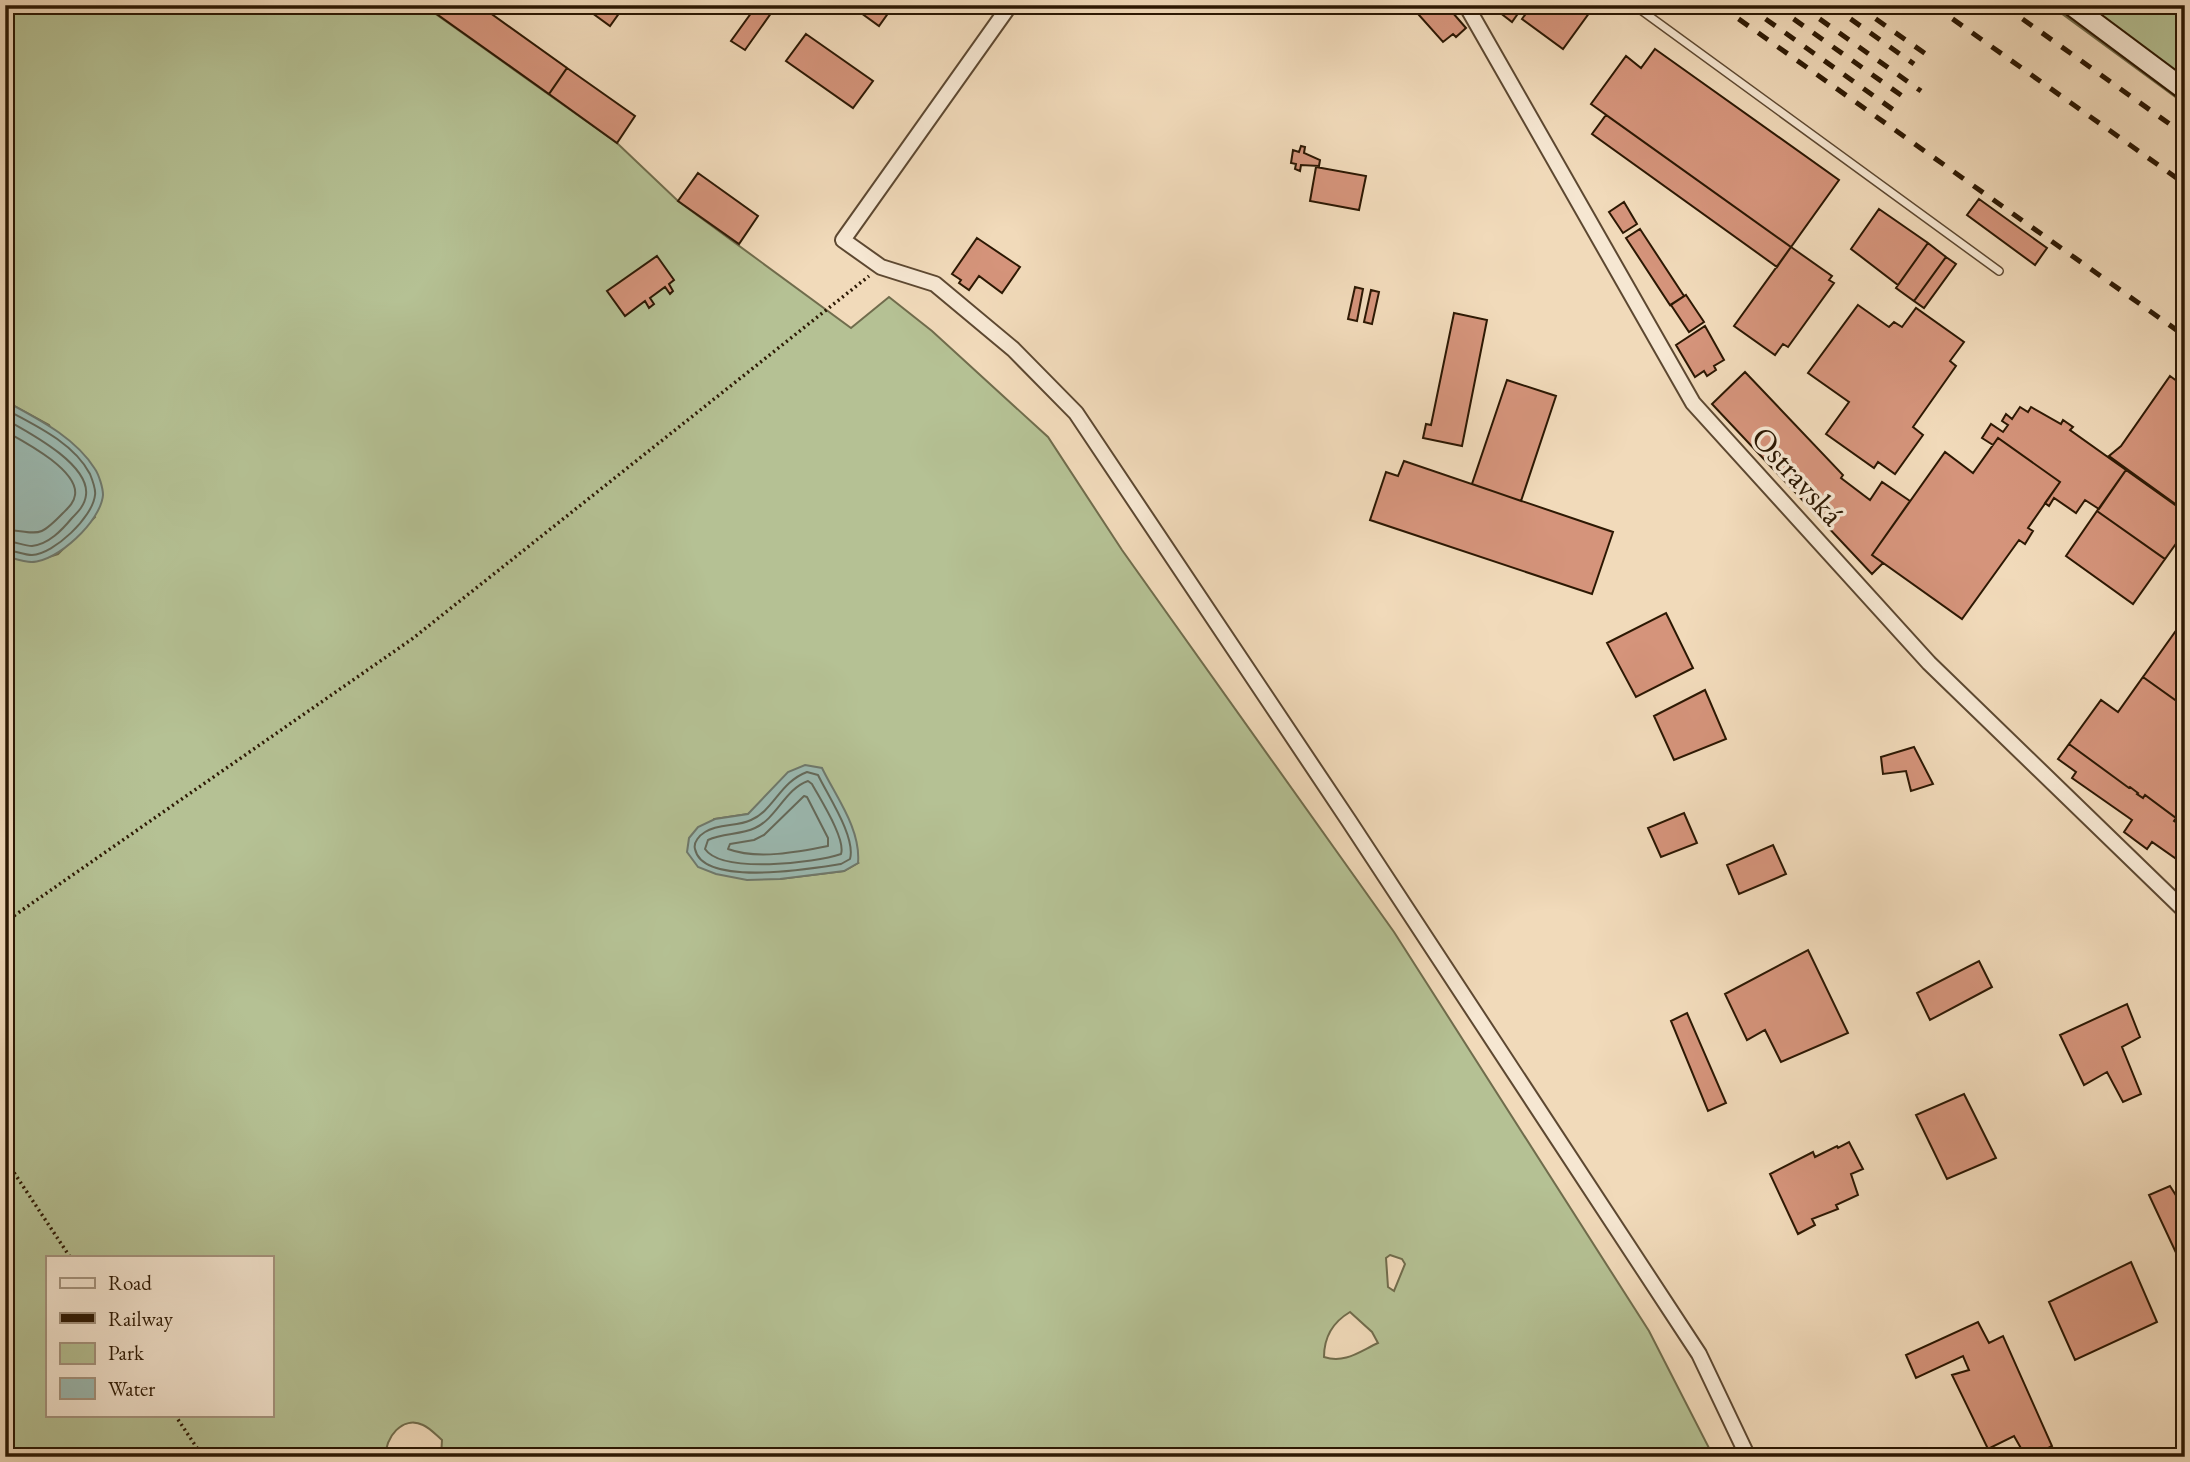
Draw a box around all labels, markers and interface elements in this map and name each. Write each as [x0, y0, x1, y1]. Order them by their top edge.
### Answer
street label: Ostravská [1742, 417, 1854, 535]
legend [46, 1256, 273, 1416]
text: Road [108, 1269, 152, 1296]
text: Railway [108, 1305, 174, 1332]
text: Park [108, 1339, 145, 1366]
text: Water [108, 1375, 155, 1402]

